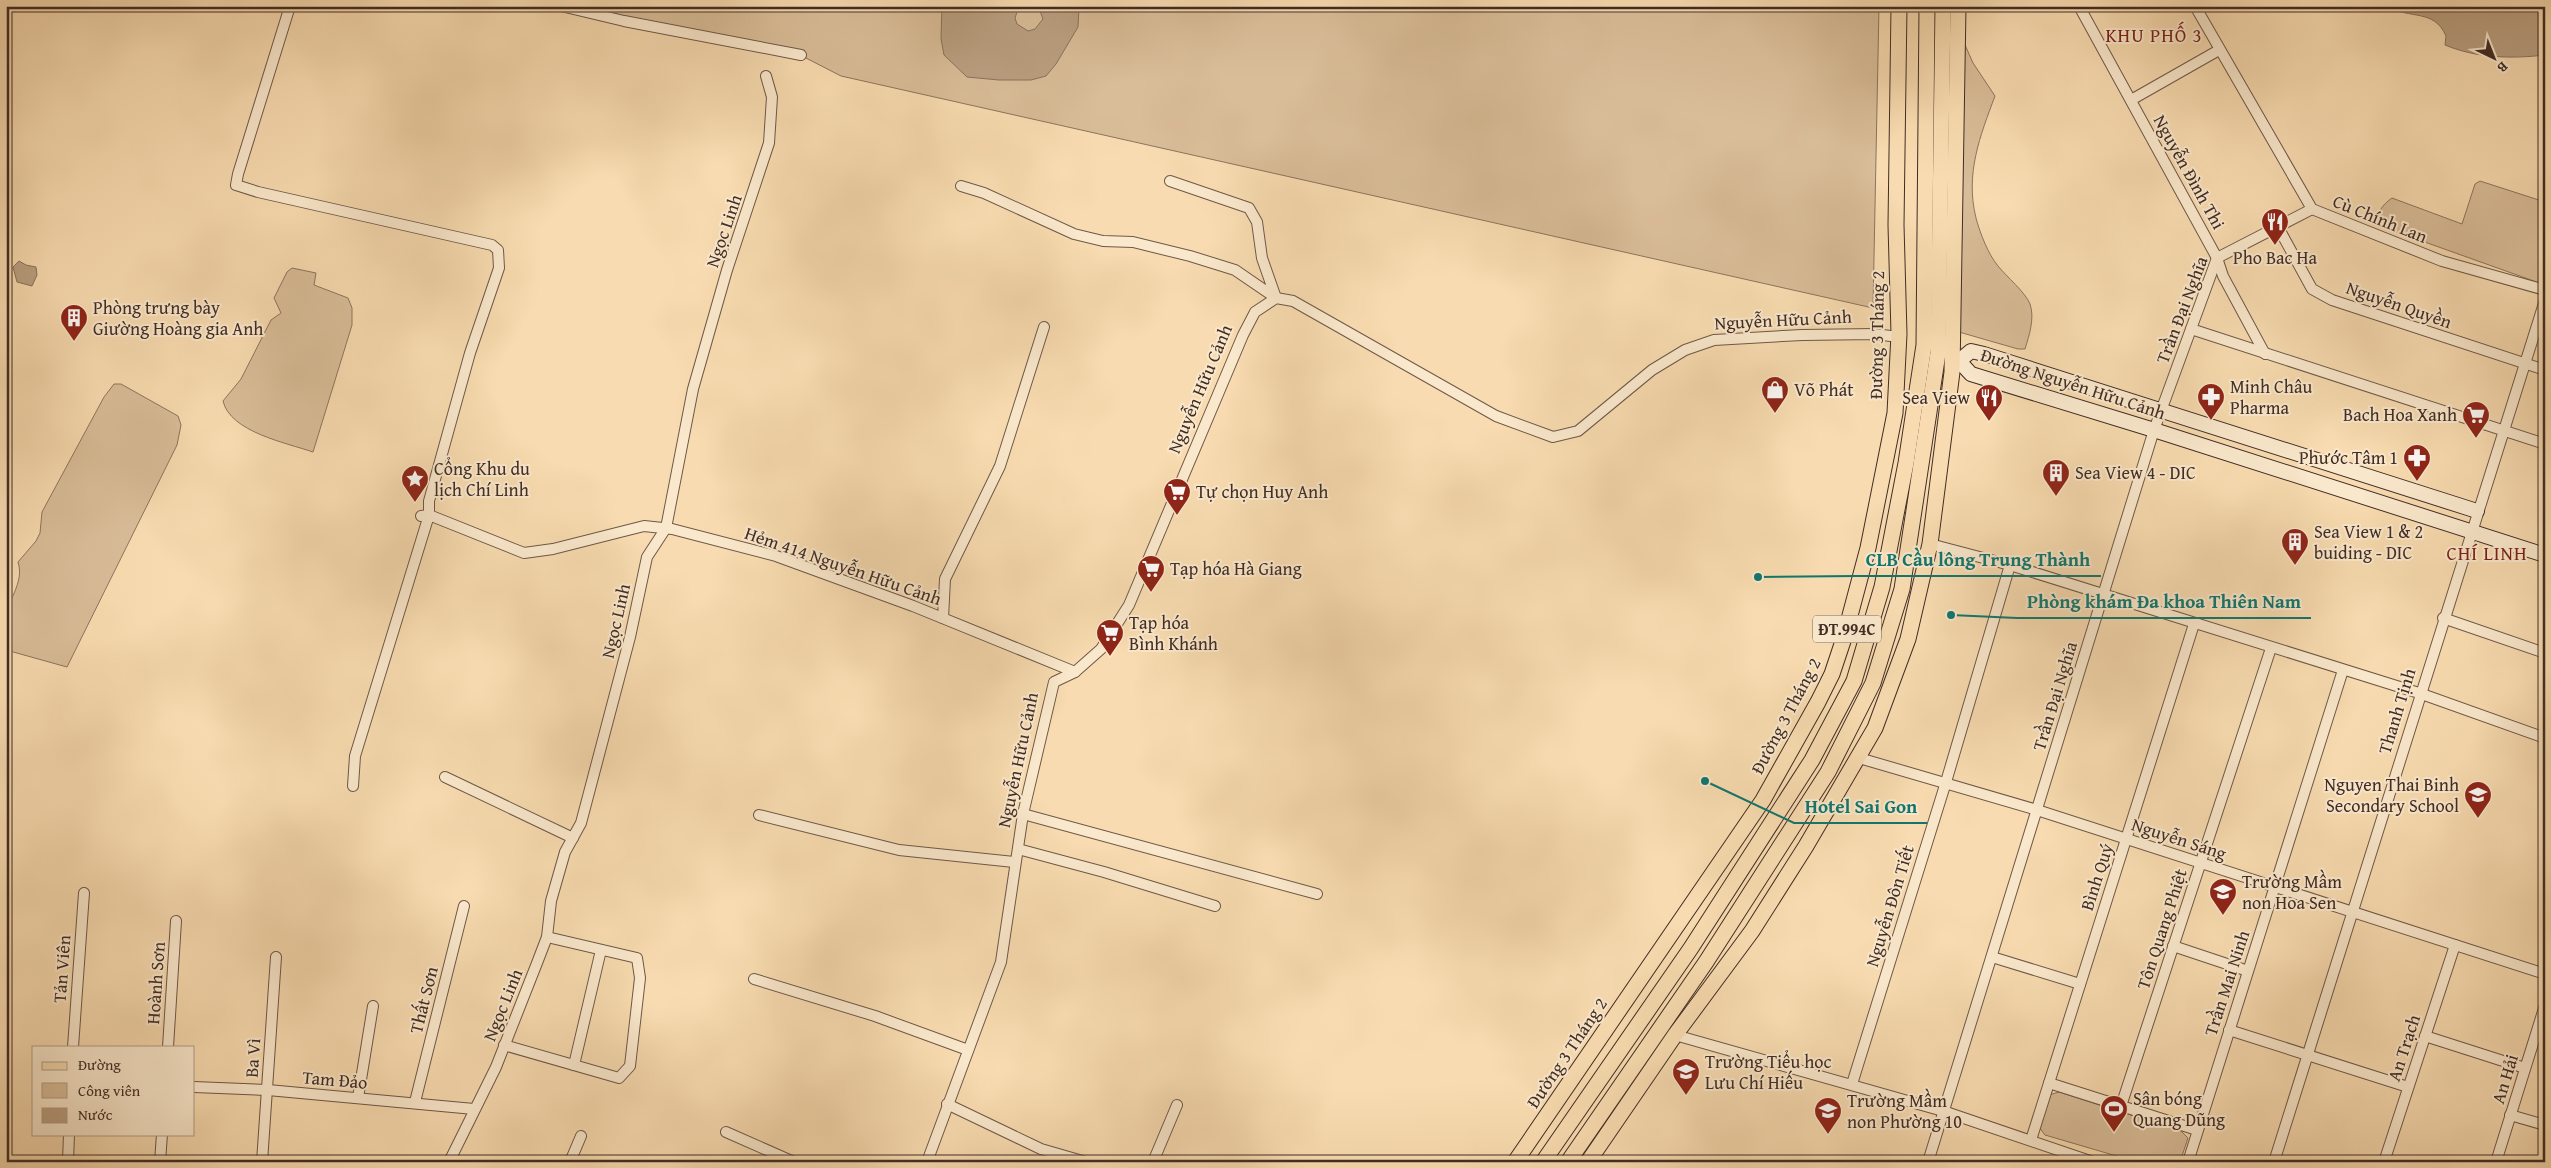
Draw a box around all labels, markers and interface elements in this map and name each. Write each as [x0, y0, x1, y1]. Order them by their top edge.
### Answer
district label: KHU PHỐ 3 [2105, 21, 2203, 49]
north arrow [2468, 32, 2518, 82]
text: B [2493, 57, 2513, 78]
street label: Nguyễn Đình Thi [2147, 110, 2232, 234]
street label: Cù Chính Lan [2329, 187, 2432, 250]
street label: Ngọc Linh [698, 191, 749, 271]
restaurant icon: Pho Bac Ha [2260, 207, 2290, 246]
place label: Pho Bac Ha [2233, 244, 2318, 271]
street label: Trần Đại Nghĩa [2149, 252, 2215, 367]
street label: Đường 3 Tháng 2 [1862, 271, 1891, 399]
street label: Nguyễn Quyền [2343, 274, 2456, 335]
place label: Phòng trưng bày Giường Hoàng gia Anh [93, 294, 263, 342]
street label: Nguyễn Hữu Cảnh [1714, 302, 1852, 337]
building icon: Phòng trưng bày Giường Hoàng gia Anh [59, 303, 89, 342]
street label: Nguyễn Hữu Cảnh [1160, 320, 1239, 457]
street label: Đường Nguyễn Hữu Cảnh [1977, 341, 2169, 426]
place label: Minh Châu Pharma [2230, 373, 2312, 421]
shop icon: Võ Phát [1760, 375, 1790, 414]
place label: Võ Phát [1794, 376, 1854, 403]
pharmacy icon: Minh Châu Pharma [2196, 382, 2226, 421]
restaurant icon: Sea View [1974, 383, 2004, 422]
place label: Sea View [1902, 384, 1970, 411]
supermarket icon: Bach Hoa Xanh [2461, 400, 2491, 439]
place label: Bach Hoa Xanh [2343, 401, 2457, 428]
pharmacy icon: Phước Tâm 1 [2402, 443, 2432, 482]
place label: Phước Tâm 1 [2299, 444, 2398, 471]
place label: Cổng Khu du lịch Chí Linh [434, 455, 530, 503]
building icon: Sea View 4 - DIC [2041, 458, 2071, 497]
place label: Sea View 4 - DIC [2075, 459, 2196, 486]
place icon: Cổng Khu du lịch Chí Linh [400, 464, 430, 503]
supermarket icon: Tự chọn Huy Anh [1162, 477, 1192, 516]
place label: Tự chọn Huy Anh [1196, 478, 1328, 505]
place label: Sea View 1 & 2 buiding - DIC [2314, 518, 2423, 566]
street label: Hẻm 414 Nguyễn Hữu Cảnh [741, 519, 945, 612]
building icon: Sea View 1 & 2 buiding - DIC [2280, 527, 2310, 566]
district label: CHÍ LINH [2446, 539, 2528, 567]
callout: CLB Cầu lông Trung Thành [1856, 542, 2101, 576]
text: CLB Cầu lông Trung Thành [1866, 545, 2091, 573]
supermarket icon: Tạp hóa Hà Giang [1136, 554, 1166, 593]
place label: Tạp hóa Hà Giang [1170, 555, 1302, 582]
street label: Ngọc Linh [594, 581, 637, 661]
callout: Phòng khám Đa khoa Thiên Nam [2017, 584, 2311, 618]
text: Phòng khám Đa khoa Thiên Nam [2027, 587, 2302, 615]
place label: Tạp hóa Bình Khánh [1129, 609, 1218, 657]
road number: ĐT.994C [1813, 616, 1881, 642]
supermarket icon: Tạp hóa Bình Khánh [1095, 618, 1125, 657]
street label: Trần Đại Nghĩa [2025, 637, 2084, 754]
street label: Đường 3 Tháng 2 [1744, 653, 1828, 779]
street label: Thanh Tịnh [2371, 665, 2422, 757]
street label: Nguyễn Hữu Cảnh [990, 690, 1045, 830]
place label: Nguyen Thai Binh Secondary School [2324, 771, 2459, 819]
school or university icon: Nguyen Thai Binh Secondary School [2463, 780, 2493, 819]
callout: Hotel Sai Gon [1794, 789, 1927, 823]
text: Hotel Sai Gon [1805, 792, 1918, 820]
street label: Nguyễn Sáng [2128, 810, 2230, 867]
street label: Bình Quý [2073, 840, 2120, 914]
street label: Nguyễn Đôn Tiết [1858, 841, 1921, 970]
street label: Tôn Quang Phiệt [2129, 865, 2194, 993]
place label: Trường Mầm non Hoa Sen [2242, 868, 2342, 916]
school or university icon: Trường Mầm non Hoa Sen [2208, 877, 2238, 916]
street label: Trần Mai Ninh [2197, 927, 2256, 1039]
street label: Tản Viên [46, 934, 77, 1004]
street label: Hoành Sơn [139, 941, 172, 1025]
street label: Thất Sơn [402, 964, 445, 1036]
street label: Ngọc Linh [476, 965, 529, 1045]
street label: Đường 3 Tháng 2 [1519, 992, 1614, 1113]
street label: An Trạch [2380, 1011, 2427, 1085]
street label: Ba Vì [238, 1037, 267, 1079]
legend [32, 1046, 195, 1136]
place label: Trường Tiểu học Lưu Chí Hiếu [1705, 1048, 1832, 1096]
street label: An Hải [2484, 1051, 2525, 1107]
text: Đường [78, 1054, 121, 1075]
school or university icon: Trường Tiểu học Lưu Chí Hiếu [1671, 1057, 1701, 1096]
street label: Tam Đảo [301, 1063, 369, 1096]
text: Công viên [78, 1080, 141, 1101]
place label: Sân bóng Quang Dũng [2133, 1085, 2225, 1133]
place label: Trường Mầm non Phường 10 [1847, 1087, 1962, 1135]
sports icon: Sân bóng Quang Dũng [2099, 1094, 2129, 1133]
school or university icon: Trường Mầm non Phường 10 [1813, 1096, 1843, 1135]
text: Nước [78, 1104, 113, 1125]

